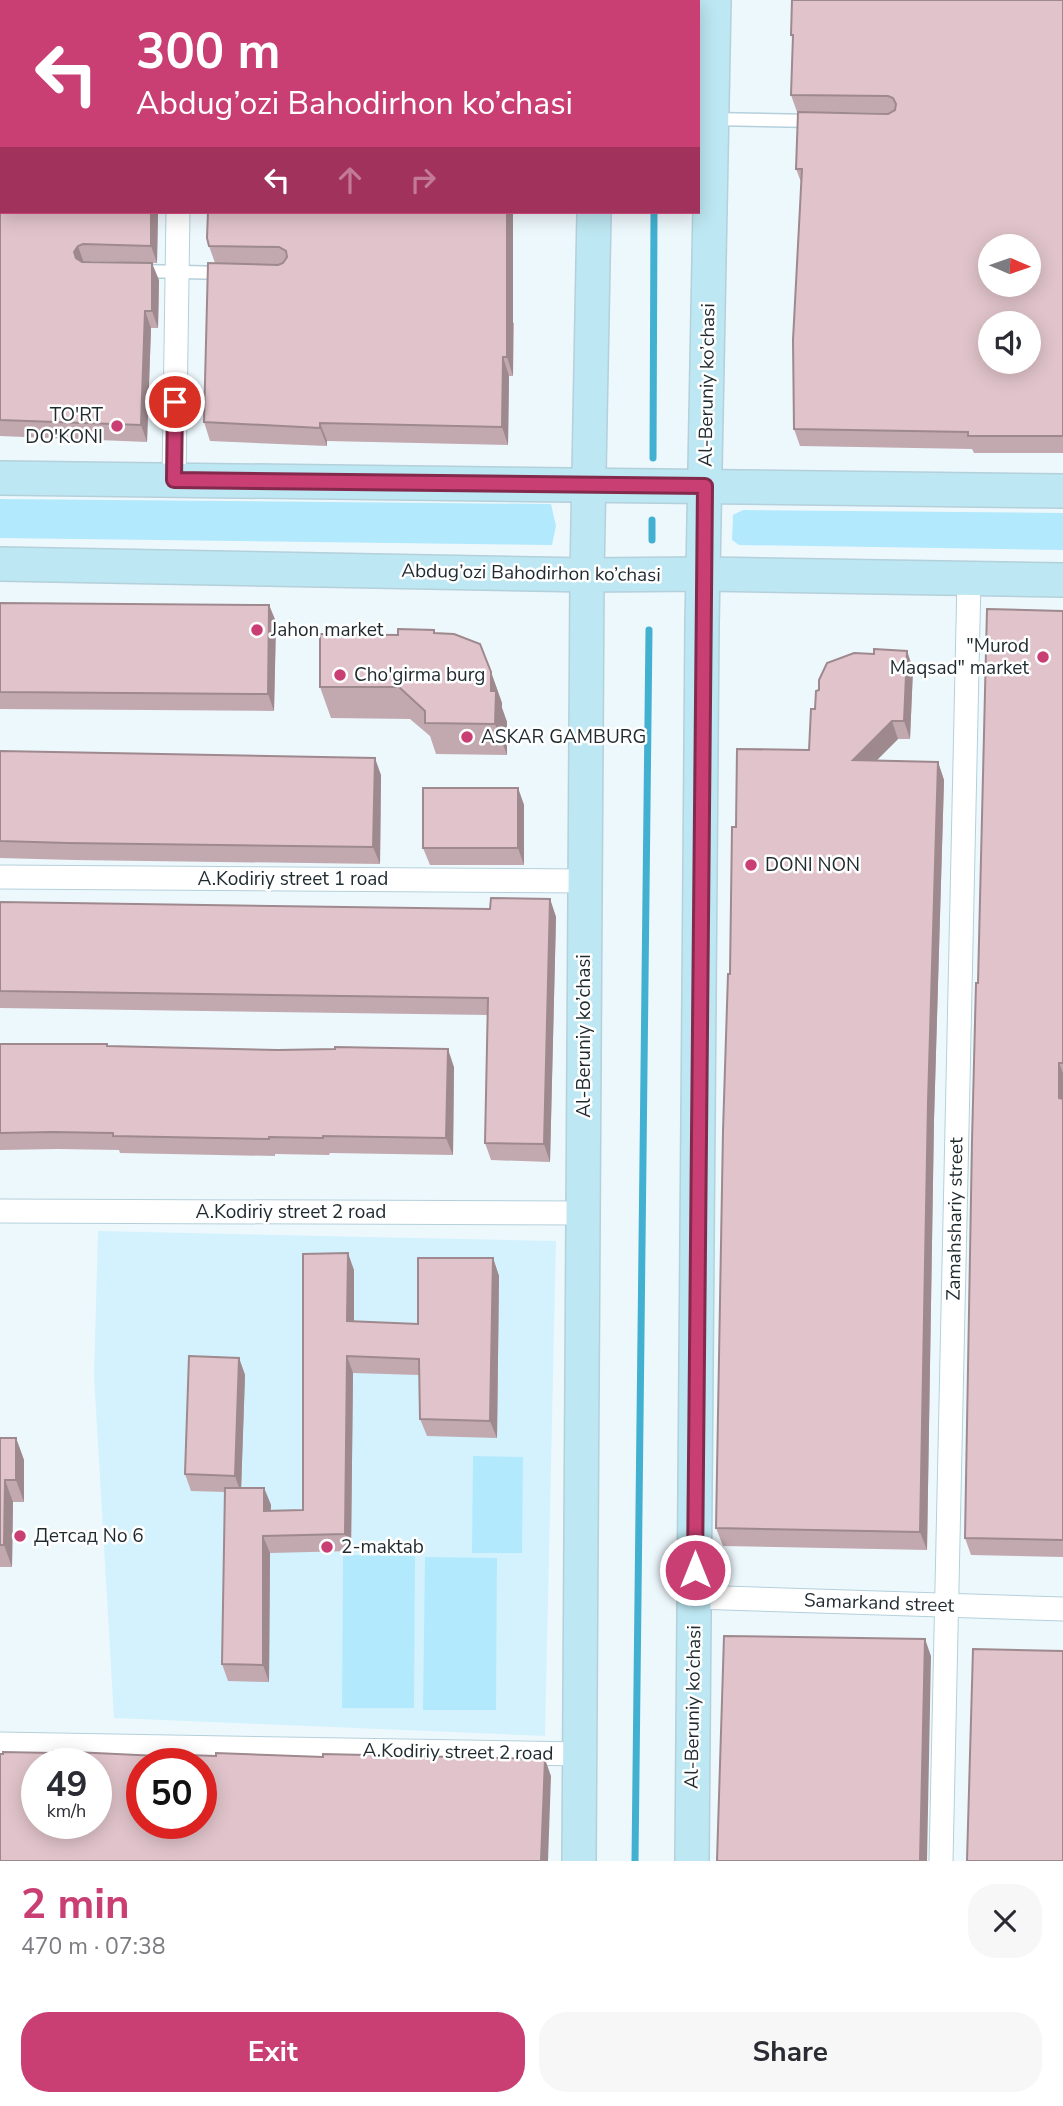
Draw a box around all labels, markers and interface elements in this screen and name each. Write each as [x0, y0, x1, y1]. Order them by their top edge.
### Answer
text: 300 m [136, 18, 280, 85]
icon: left [21, 28, 112, 119]
text: Abdug’ozi Bahodirhon ko’chasi [136, 82, 573, 125]
icon: left [258, 161, 296, 199]
icon: ahead [331, 161, 369, 199]
icon: right [404, 161, 442, 199]
north arrow [978, 234, 1041, 298]
map controls [978, 234, 1041, 374]
street label: Al-Beruniy ko’chasi [693, 303, 721, 467]
button: sound [978, 311, 1041, 374]
pin [145, 372, 205, 432]
icon: arrive [156, 383, 194, 421]
place label: TO'RT DO'KONI [25, 402, 104, 450]
marker: TO'RT DO'KONI [109, 418, 125, 434]
street label: Abdug’ozi Bahodirhon ko’chasi [401, 558, 661, 588]
place label: Jahon market [270, 617, 384, 643]
marker: Jahon market [249, 622, 265, 638]
place label: "Murod Maqsad" market [890, 633, 1029, 681]
marker: "Murod Maqsad" market [1035, 649, 1051, 665]
place label: Cho'girma burg [354, 662, 485, 688]
marker: Cho'girma burg [332, 667, 348, 683]
place label: ASKAR GAMBURG [481, 724, 646, 750]
marker: ASKAR GAMBURG [459, 729, 475, 745]
place label: DONI NON [765, 852, 860, 878]
marker: DONI NON [743, 857, 759, 873]
street label: A.Kodiriy street 1 road [198, 866, 388, 892]
street label: Al-Beruniy ko’chasi [571, 954, 597, 1118]
street label: Zamahshariy street [941, 1137, 969, 1301]
street label: A.Kodiriy street 2 road [196, 1199, 386, 1225]
place label: Детсад No 6 [34, 1523, 144, 1549]
marker: Детсад No 6 [12, 1528, 28, 1544]
position arrow [658, 1533, 732, 1607]
place label: 2-maktab [341, 1534, 424, 1560]
marker: 2-maktab [319, 1539, 335, 1555]
street label: Samarkand street [803, 1587, 955, 1619]
street label: Al-Beruniy ko’chasi [679, 1625, 707, 1789]
street label: A.Kodiriy street 2 road [362, 1737, 554, 1767]
speed limit sign: 50 [126, 1748, 217, 1839]
text: 49 [45, 1761, 88, 1808]
text: km/h [47, 1799, 86, 1823]
text: 2 min [21, 1876, 130, 1933]
button: close [968, 1884, 1042, 1958]
text: 470 m · 07:38 [21, 1931, 166, 1962]
button: Exit [21, 2012, 525, 2092]
button: Share [539, 2012, 1042, 2092]

